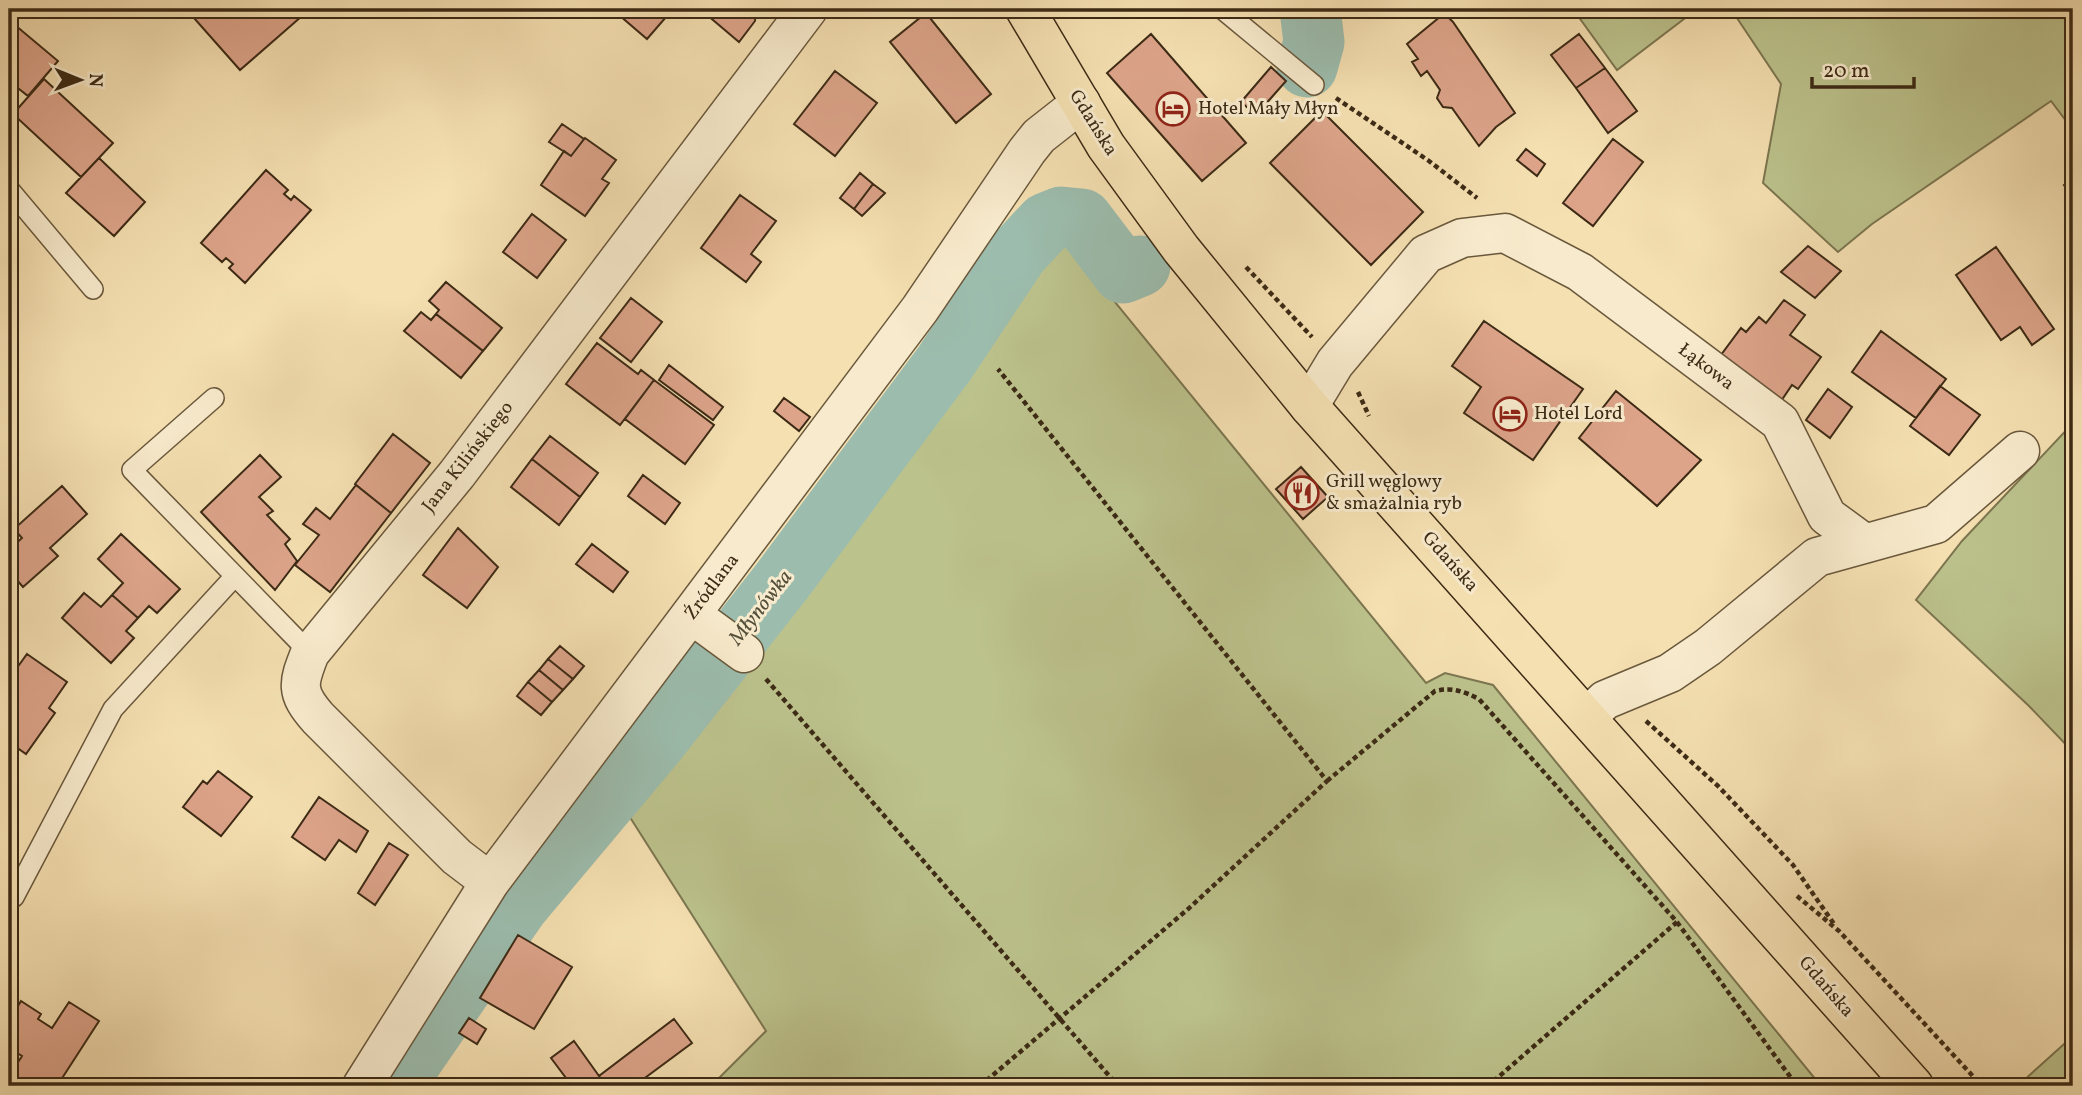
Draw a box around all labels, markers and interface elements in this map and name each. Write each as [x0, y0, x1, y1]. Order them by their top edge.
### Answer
north arrow [46, 46, 116, 116]
scale bar [1812, 46, 1914, 90]
text: 20 m [1823, 57, 1869, 86]
text: N [82, 73, 108, 88]
street label: Gdańska [1063, 85, 1123, 161]
hotel icon: Hotel Mały Młyn [1154, 90, 1192, 128]
place label: Hotel Mały Młyn [1198, 96, 1339, 122]
street label: Łąkowa [1673, 337, 1739, 397]
hotel icon: Hotel Lord [1491, 395, 1529, 433]
street label: Jana Kilińskiego [416, 396, 520, 518]
place label: Hotel Lord [1534, 401, 1623, 427]
place label: Grill węglowy & smażalnia ryb [1326, 469, 1462, 517]
restaurant icon: Grill węglowy & smażalnia ryb [1283, 474, 1321, 512]
street label: Gdańska [1416, 526, 1484, 598]
street label: Źródlana [679, 549, 745, 625]
water label: Młynówka [722, 564, 800, 653]
street label: Gdańska [1792, 951, 1860, 1023]

